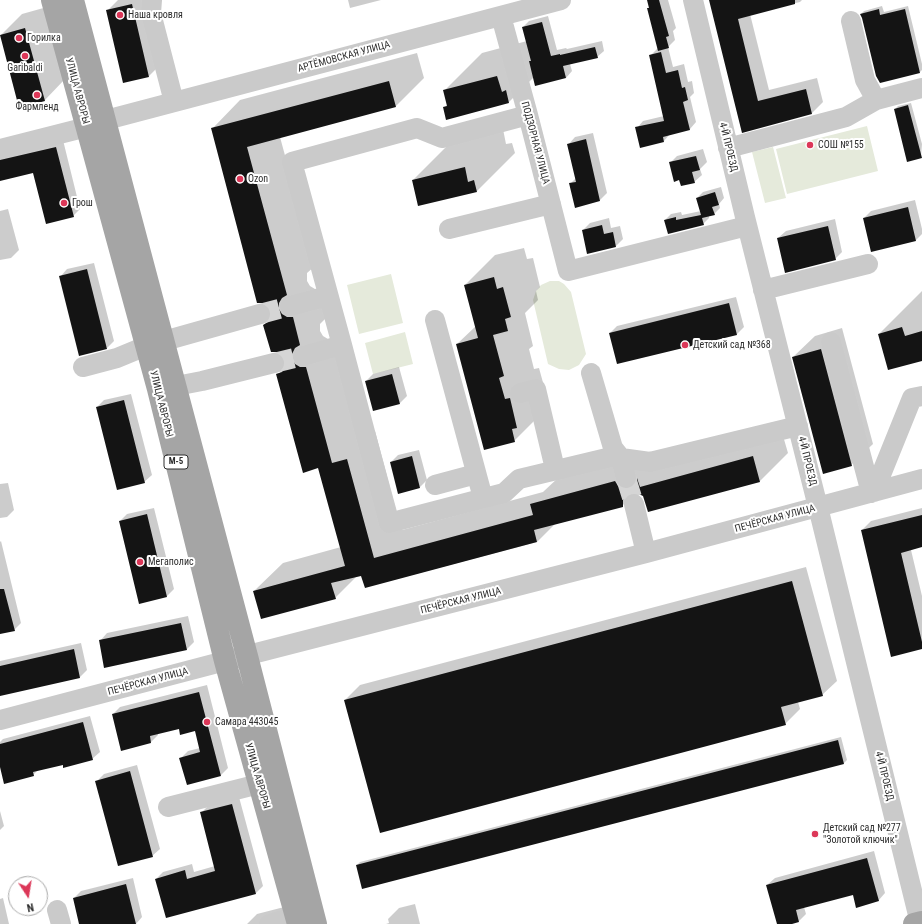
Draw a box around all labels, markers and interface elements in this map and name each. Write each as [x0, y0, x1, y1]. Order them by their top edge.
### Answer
place label: Наша кровля [128, 9, 183, 21]
marker: Наша кровля [115, 10, 125, 20]
place label: Горилка [27, 32, 61, 44]
marker: Горилка [14, 33, 24, 43]
street label: АРТЁМОВСКАЯ УЛИЦА [296, 39, 392, 75]
marker: Garibaldi [20, 51, 30, 61]
street label: УЛИЦА АВРОРЫ [62, 57, 92, 125]
place label: Garibaldi [7, 62, 43, 74]
marker: Фармленд [32, 90, 42, 100]
street label: ПОДЗОРНАЯ УЛИЦА [518, 100, 552, 186]
place label: Фармленд [15, 101, 59, 113]
street label: 4-Й ПРОЕЗД [716, 121, 740, 173]
place label: СОШ №155 [818, 139, 864, 151]
marker: СОШ №155 [805, 140, 815, 150]
place label: Ozon [248, 173, 268, 185]
marker: Ozon [235, 174, 245, 184]
place label: Грош [72, 197, 93, 209]
marker: Грош [59, 198, 69, 208]
place label: Детский сад №368 [693, 339, 771, 351]
marker: Детский сад №368 [680, 340, 690, 350]
street label: УЛИЦА АВРОРЫ [147, 370, 175, 438]
street label: 4-Й ПРОЕЗД [795, 435, 819, 487]
road number: М-5 [164, 455, 188, 469]
street label: ПЕЧЁРСКАЯ УЛИЦА [734, 503, 816, 535]
place label: Мегаполис [148, 556, 194, 568]
marker: Мегаполис [135, 557, 145, 567]
street label: ПЕЧЁРСКАЯ УЛИЦА [420, 585, 502, 617]
street label: ПЕЧЁРСКАЯ УЛИЦА [107, 666, 189, 698]
place label: Самара 443045 [215, 716, 278, 728]
marker: Самара 443045 [202, 717, 212, 727]
street label: УЛИЦА АВРОРЫ [242, 742, 272, 810]
street label: 4-Й ПРОЕЗД [872, 750, 896, 802]
place label: Детский сад №277 "Золотой ключик" [823, 822, 901, 846]
marker: Детский сад №277 "Золотой ключик" [810, 829, 820, 839]
north arrow [8, 876, 48, 916]
text: N [26, 900, 35, 914]

